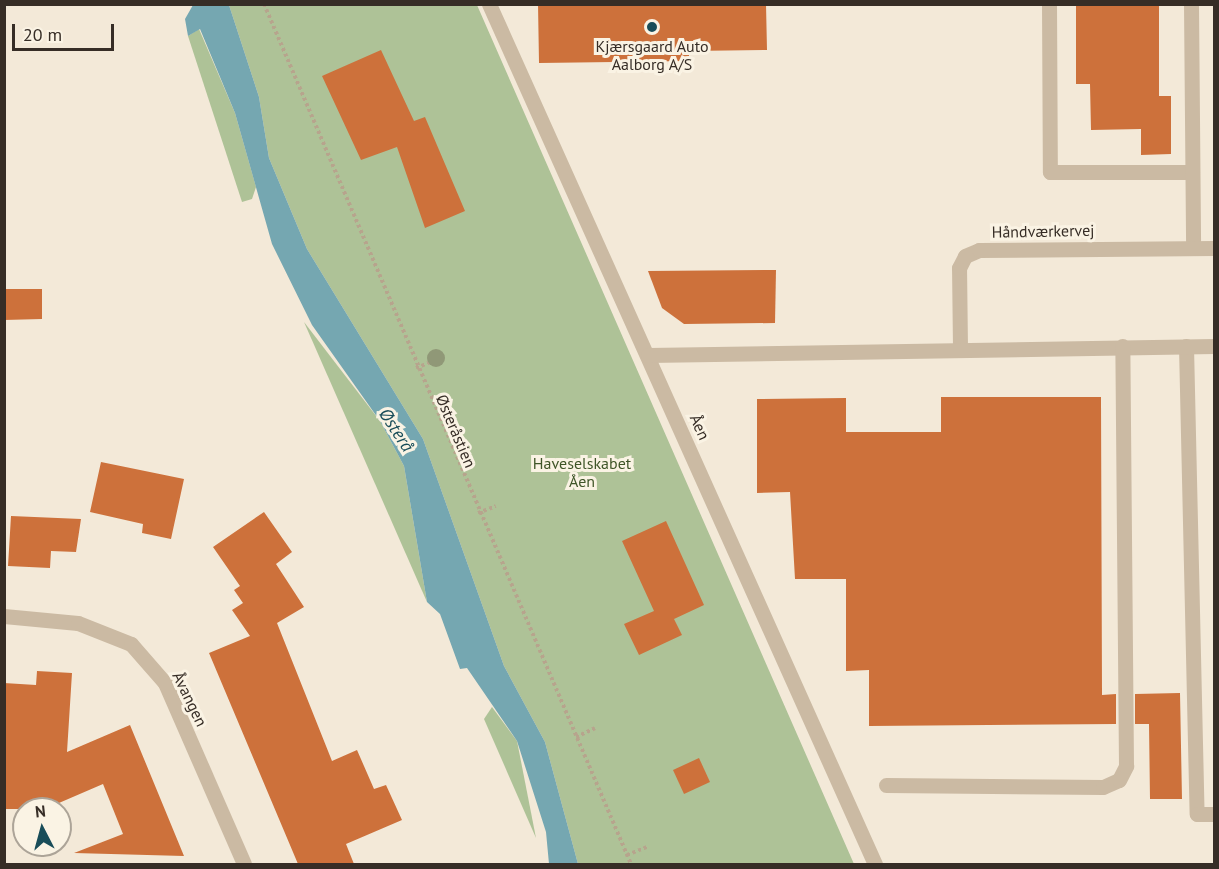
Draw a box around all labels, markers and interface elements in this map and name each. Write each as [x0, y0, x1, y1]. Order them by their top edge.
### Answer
scale bar [15, 12, 117, 50]
marker: Kjærsgaard Auto Aalborg A/S [645, 20, 659, 34]
text: 20 m [23, 23, 62, 46]
place label: Kjærsgaard Auto Aalborg A/S [595, 36, 709, 74]
street label: Håndværkervej [991, 221, 1095, 241]
street label: Østeråstien [432, 391, 480, 471]
water label: Østerå [374, 404, 418, 456]
street label: Åen [686, 411, 714, 443]
park label: Haveselskabet Åen [533, 453, 631, 491]
street label: Åvangen [169, 668, 211, 730]
north arrow [12, 797, 72, 857]
text: N [34, 801, 47, 822]

